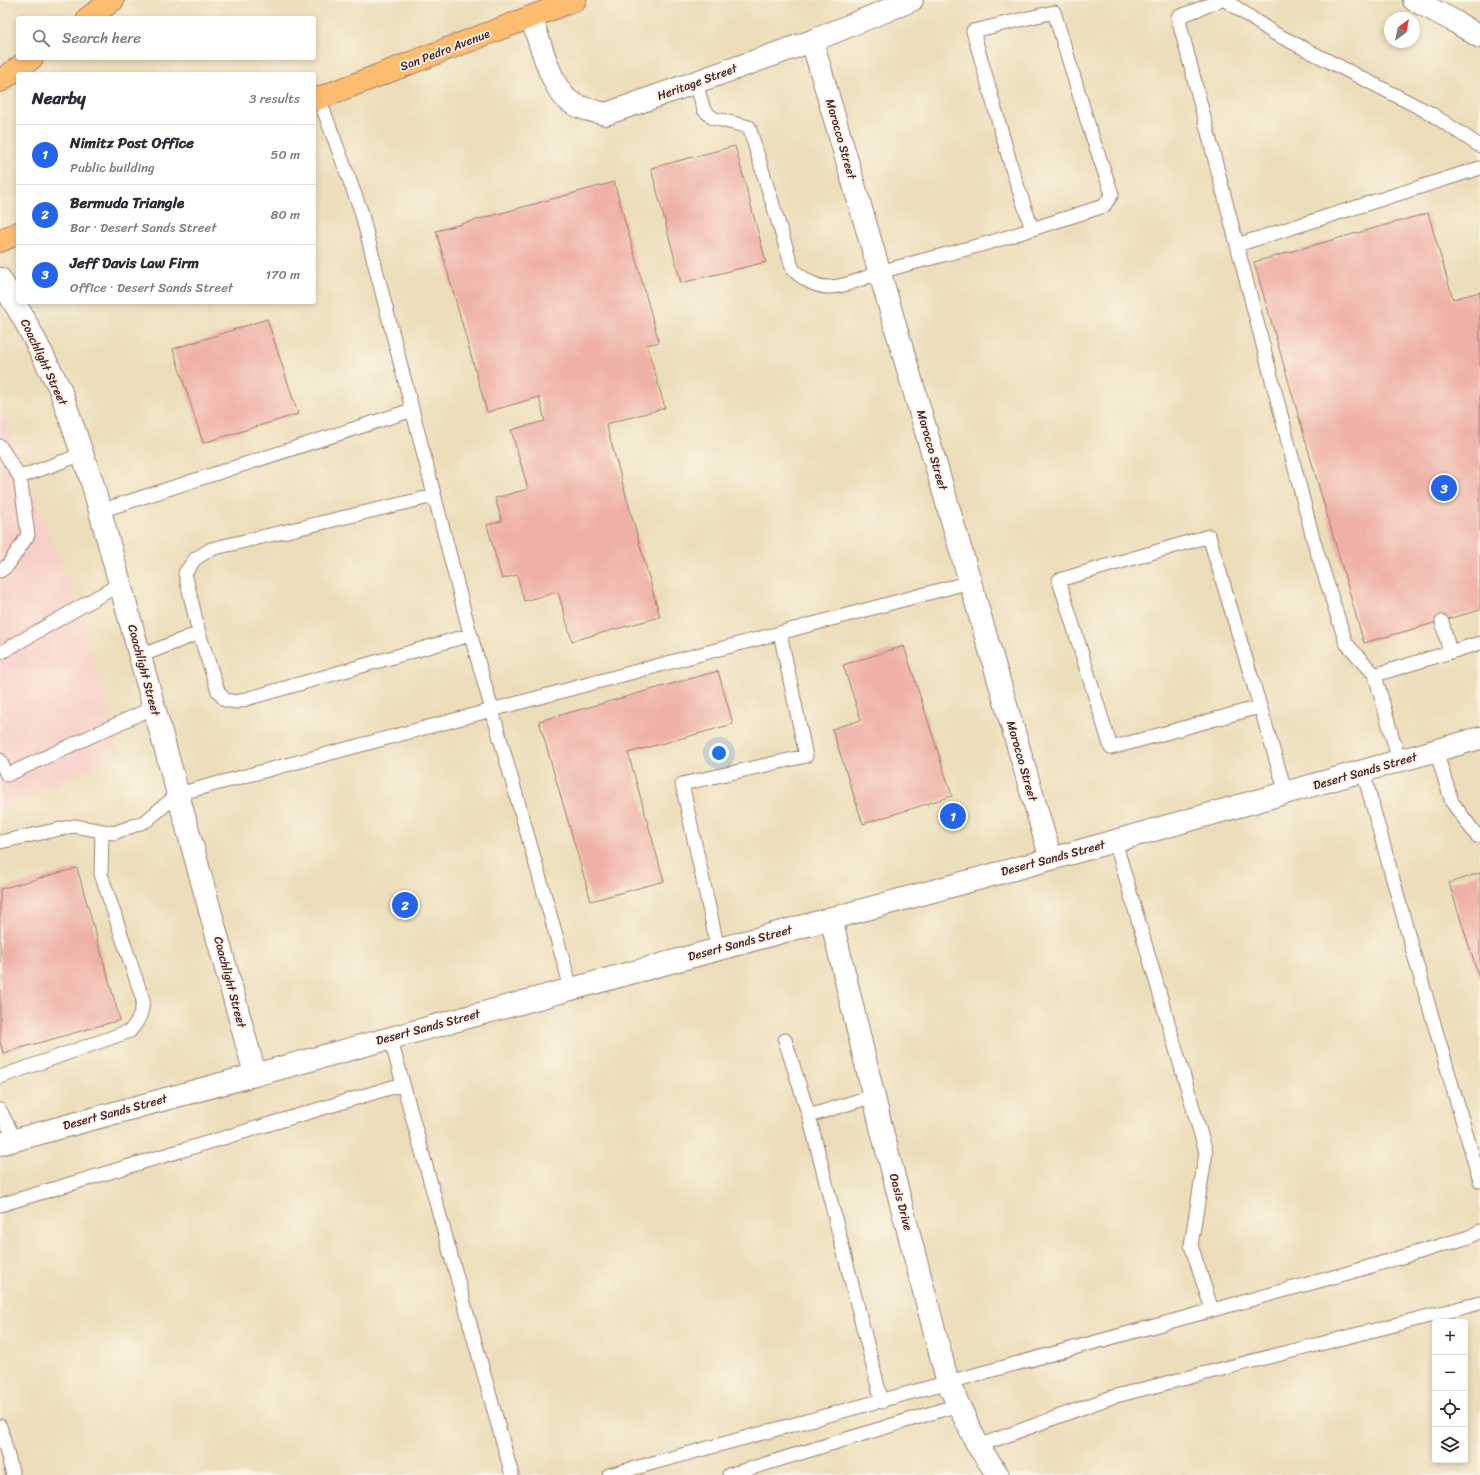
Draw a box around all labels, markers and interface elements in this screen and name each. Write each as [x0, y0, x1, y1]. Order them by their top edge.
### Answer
north arrow [1384, 12, 1420, 48]
search box [16, 16, 316, 60]
street label: San Pedro Avenue [397, 23, 493, 77]
text: Search here [62, 25, 141, 51]
icon: search [30, 27, 52, 49]
street label: Heritage Street [654, 57, 741, 107]
text: Nearby [32, 83, 86, 113]
text: 3 results [249, 87, 300, 110]
street label: Morocco Street [819, 96, 863, 183]
text: Nimitz Post Office [70, 130, 194, 156]
text: 1 [42, 143, 48, 166]
text: 50 m [270, 143, 300, 166]
text: Public building [70, 156, 155, 179]
text: Bermuda Triangle [70, 190, 184, 216]
text: 2 [41, 203, 49, 226]
text: 80 m [271, 203, 300, 226]
text: Bar · Desert Sands Street [70, 216, 216, 239]
text: Jeff Davis Law Firm [70, 250, 199, 276]
text: 3 [41, 263, 49, 286]
text: 170 m [265, 263, 300, 286]
text: Office · Desert Sands Street [70, 276, 233, 299]
street label: Coachlight Street [14, 315, 74, 410]
street label: Morocco Street [910, 407, 954, 494]
pin: 3 [1431, 473, 1457, 503]
street label: Coachlight Street [121, 622, 167, 719]
street label: Morocco Street [1000, 718, 1044, 805]
your location [709, 743, 729, 763]
street label: Desert Sands Street [1310, 745, 1421, 796]
pin: 1 [940, 801, 966, 831]
street label: Desert Sands Street [998, 833, 1109, 882]
pin: 2 [392, 890, 418, 920]
street label: Desert Sands Street [685, 918, 796, 967]
street label: Coachlight Street [207, 934, 253, 1031]
street label: Desert Sands Street [373, 1002, 484, 1051]
street label: Desert Sands Street [60, 1087, 171, 1136]
street label: Oasis Drive [883, 1171, 919, 1233]
map controls [1432, 1319, 1468, 1463]
button: + [1432, 1319, 1468, 1355]
button: − [1432, 1355, 1468, 1391]
button: locate [1432, 1391, 1468, 1427]
button: layers [1432, 1427, 1468, 1463]

